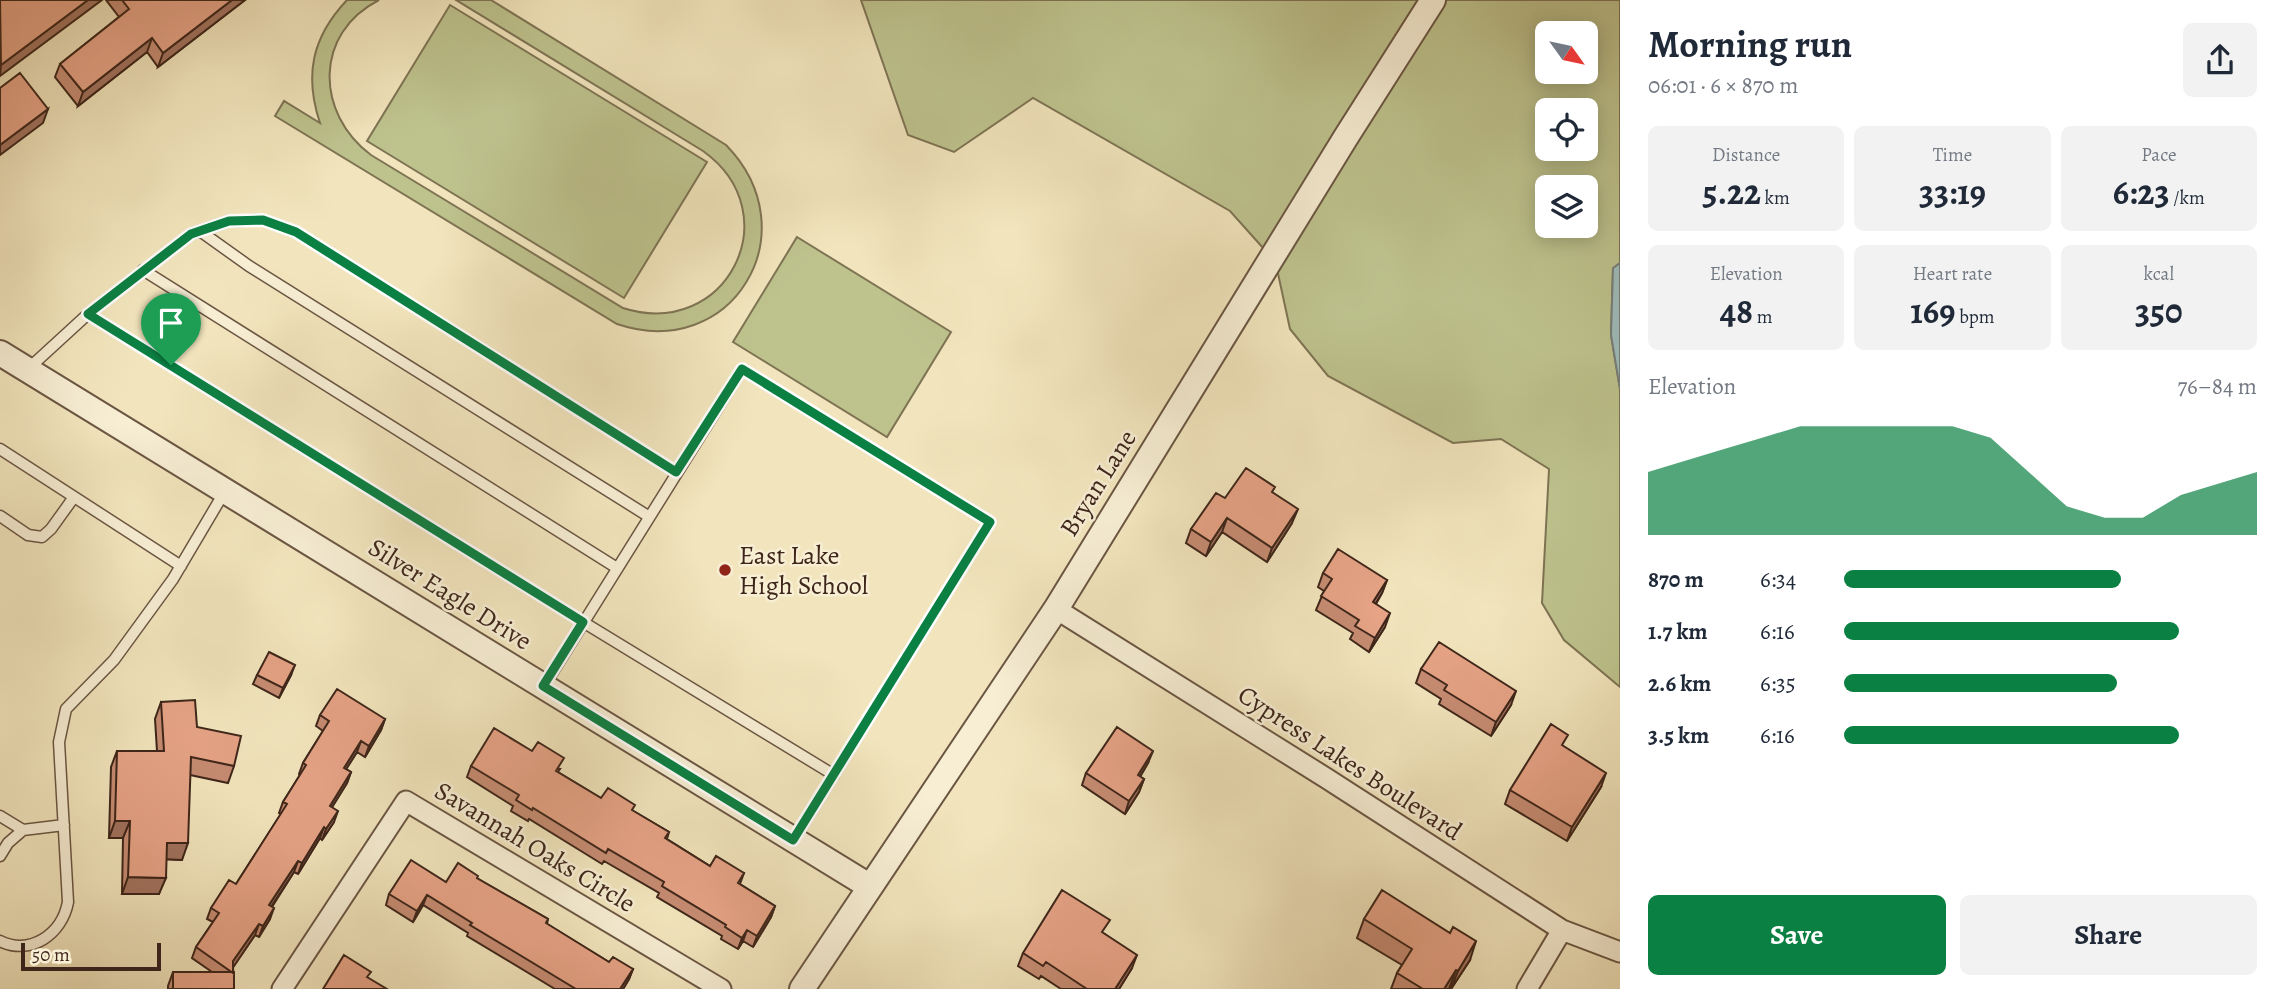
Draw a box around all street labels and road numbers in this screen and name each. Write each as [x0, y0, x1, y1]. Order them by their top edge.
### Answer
street label: Bryan Lane [1051, 423, 1145, 543]
street label: Silver Eagle Drive [362, 530, 538, 658]
street label: Cypress Lakes Boulevard [1231, 677, 1469, 849]
street label: Savannah Oaks Circle [428, 773, 642, 921]

